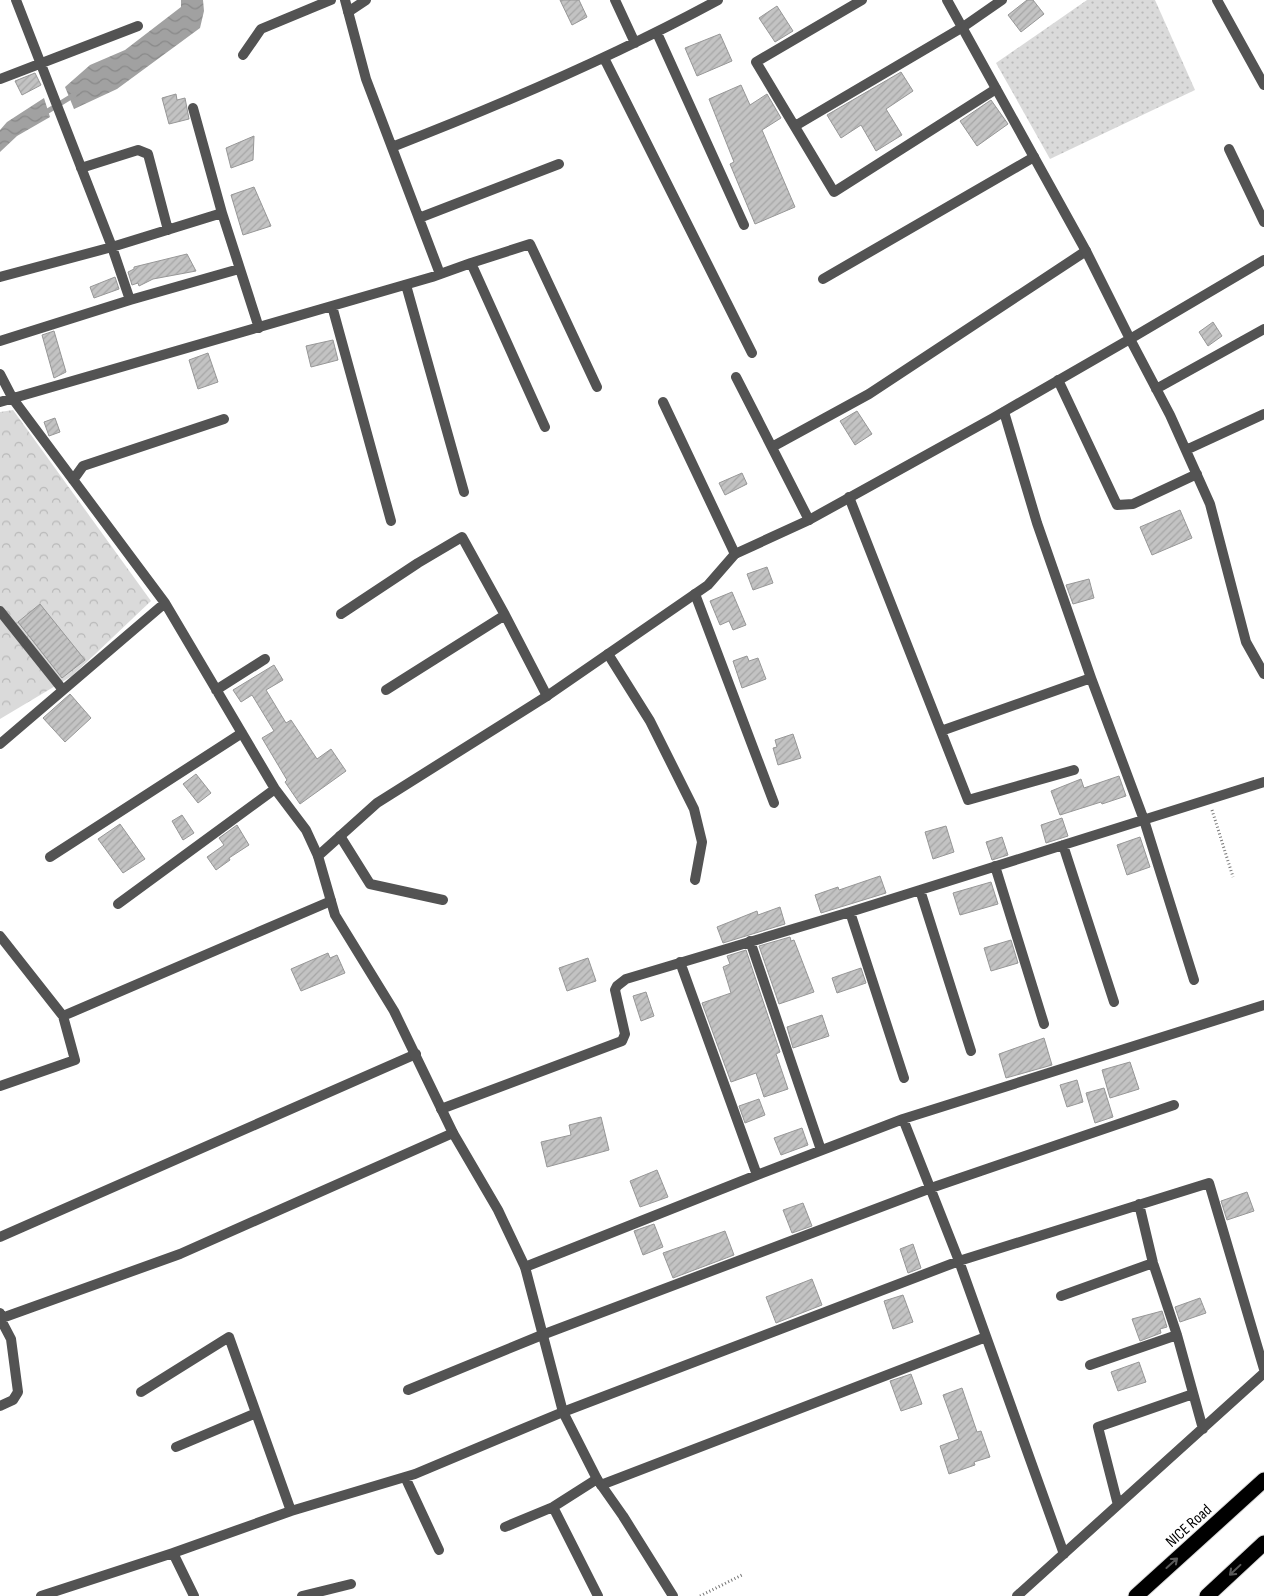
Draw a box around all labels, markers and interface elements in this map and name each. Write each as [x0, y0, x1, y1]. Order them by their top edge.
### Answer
street label: NICE Road [1162, 1501, 1216, 1552]
one-way arrow [1165, 1557, 1178, 1569]
one-way arrow [1229, 1564, 1242, 1576]

